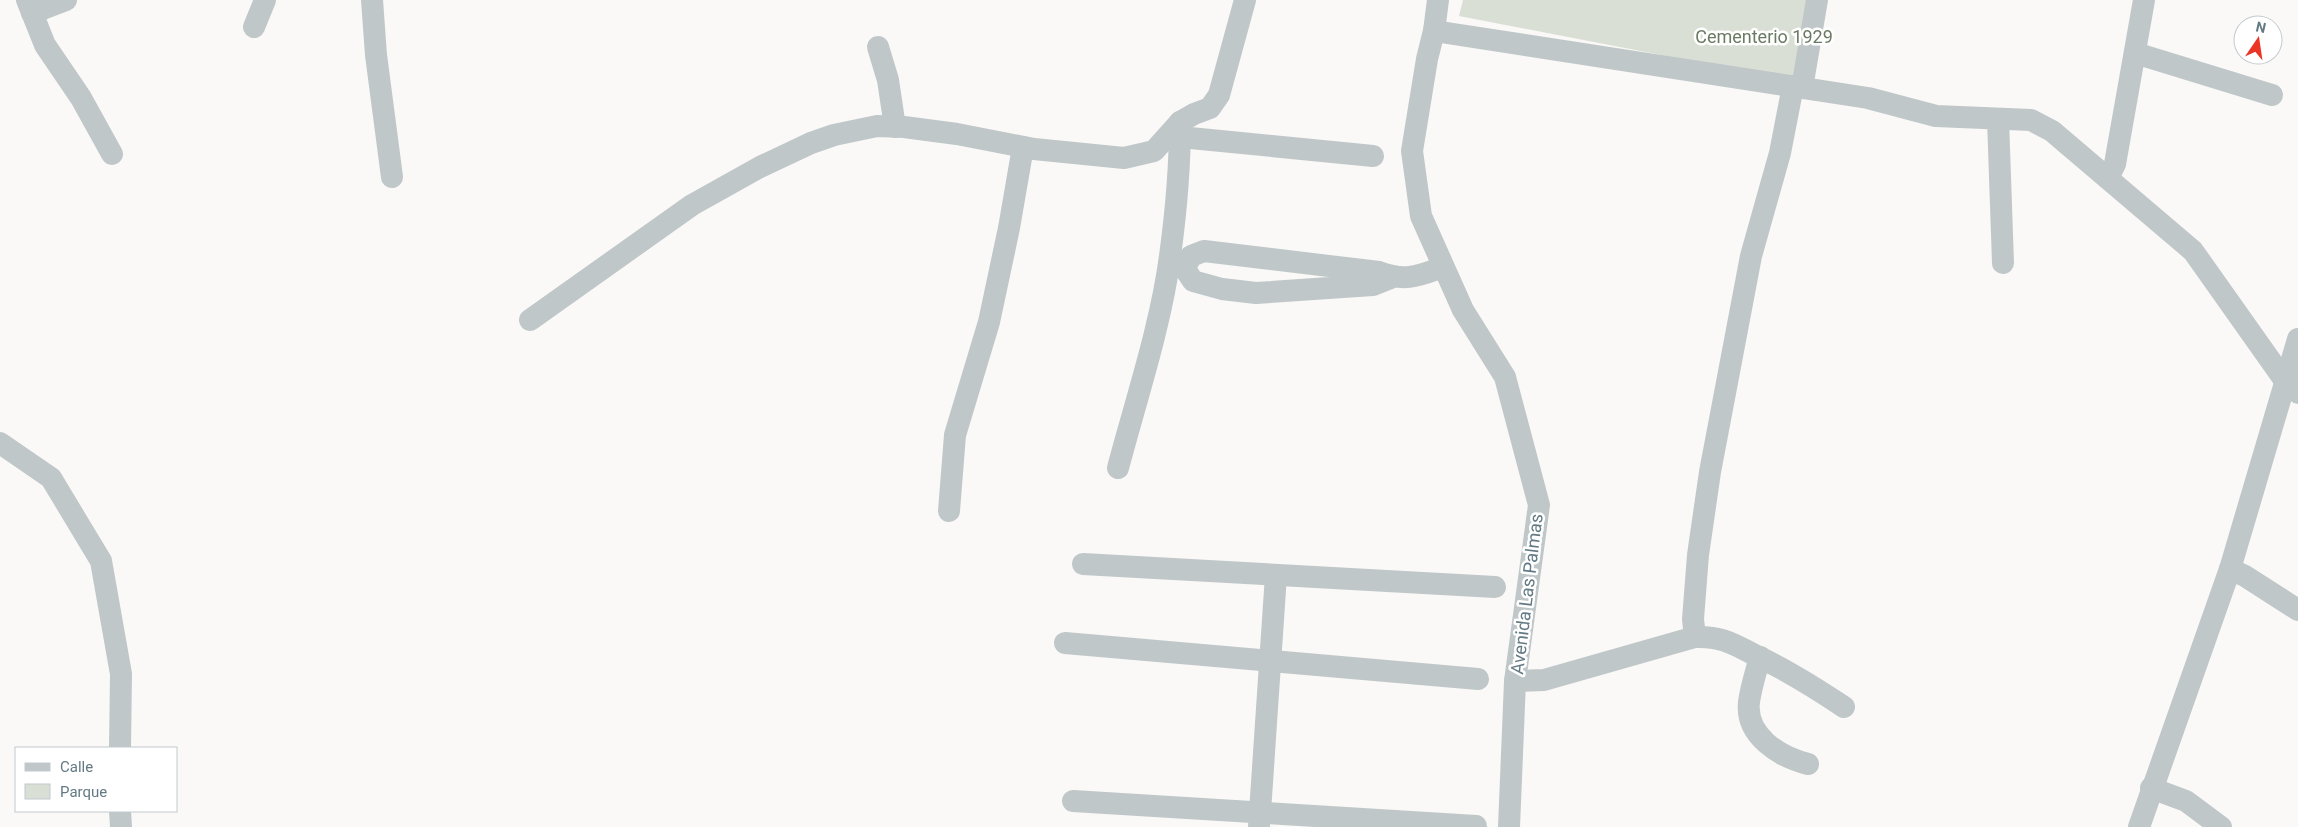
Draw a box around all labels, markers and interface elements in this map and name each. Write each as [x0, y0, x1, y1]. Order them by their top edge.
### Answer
north arrow [2233, 15, 2283, 65]
text: N [2254, 18, 2268, 36]
park label: Cementerio 1929 [1695, 26, 1833, 47]
street label: Avenida Las Palmas [1506, 512, 1547, 675]
legend [15, 747, 178, 812]
text: Calle [60, 758, 93, 776]
text: Parque [60, 783, 107, 801]

